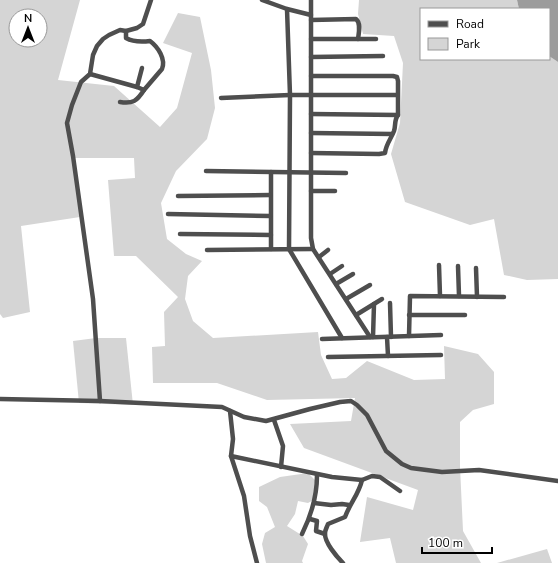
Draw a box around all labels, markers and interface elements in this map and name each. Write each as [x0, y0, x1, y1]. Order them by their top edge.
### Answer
north arrow [8, 8, 48, 48]
legend [420, 8, 550, 60]
text: N [24, 11, 32, 26]
text: Road [456, 16, 484, 32]
text: Park [456, 36, 481, 52]
scale bar [422, 529, 492, 555]
text: 100 m [428, 535, 463, 551]

